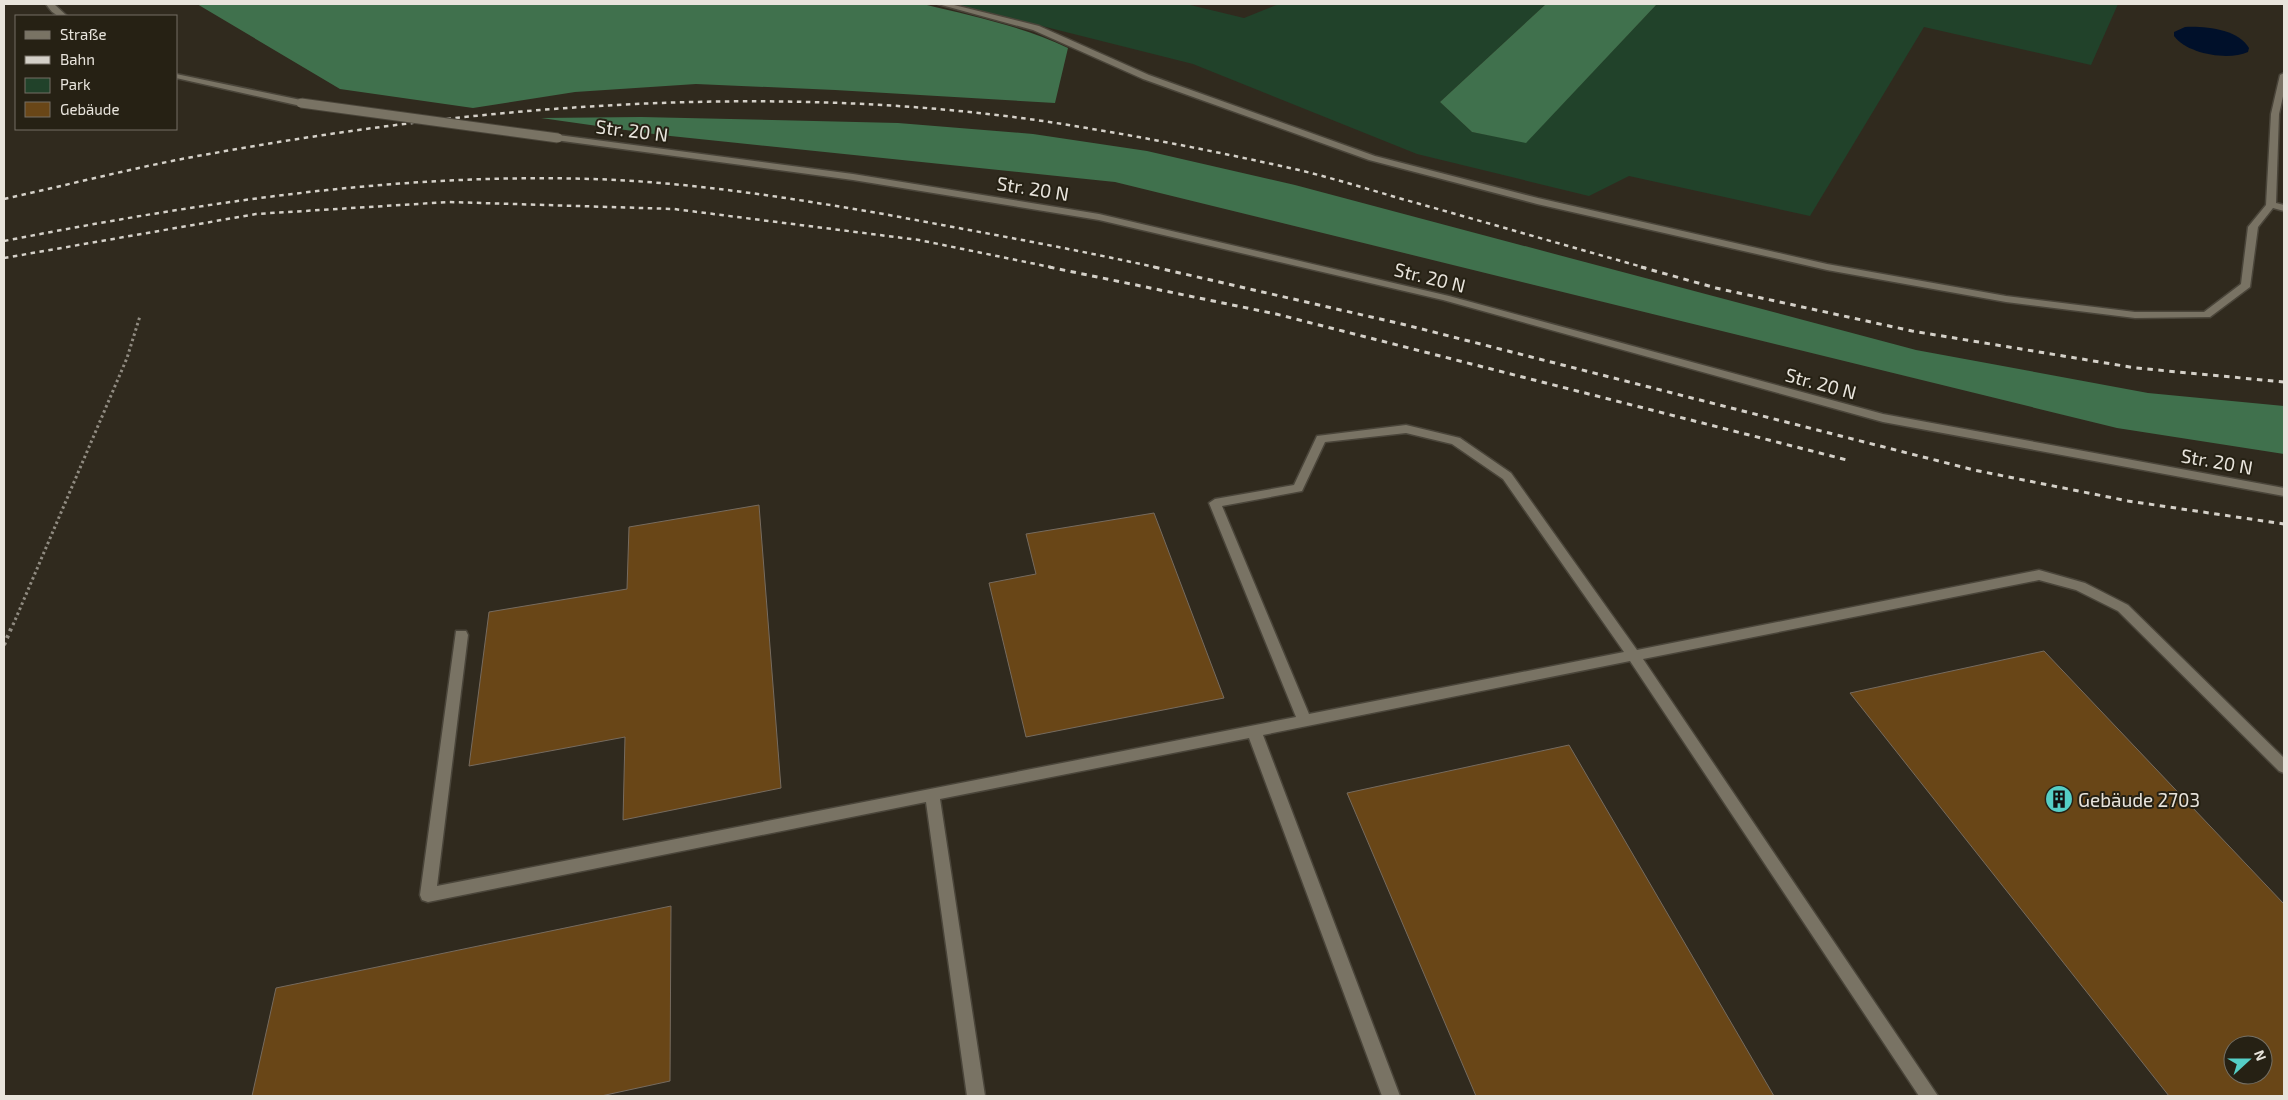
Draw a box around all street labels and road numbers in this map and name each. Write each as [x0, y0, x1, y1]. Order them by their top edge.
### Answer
street label: Str. 20 N [595, 114, 669, 146]
street label: Str. 20 N [995, 171, 1071, 205]
street label: Str. 20 N [1392, 257, 1468, 297]
street label: Str. 20 N [1783, 362, 1859, 404]
street label: Str. 20 N [2179, 443, 2255, 479]

